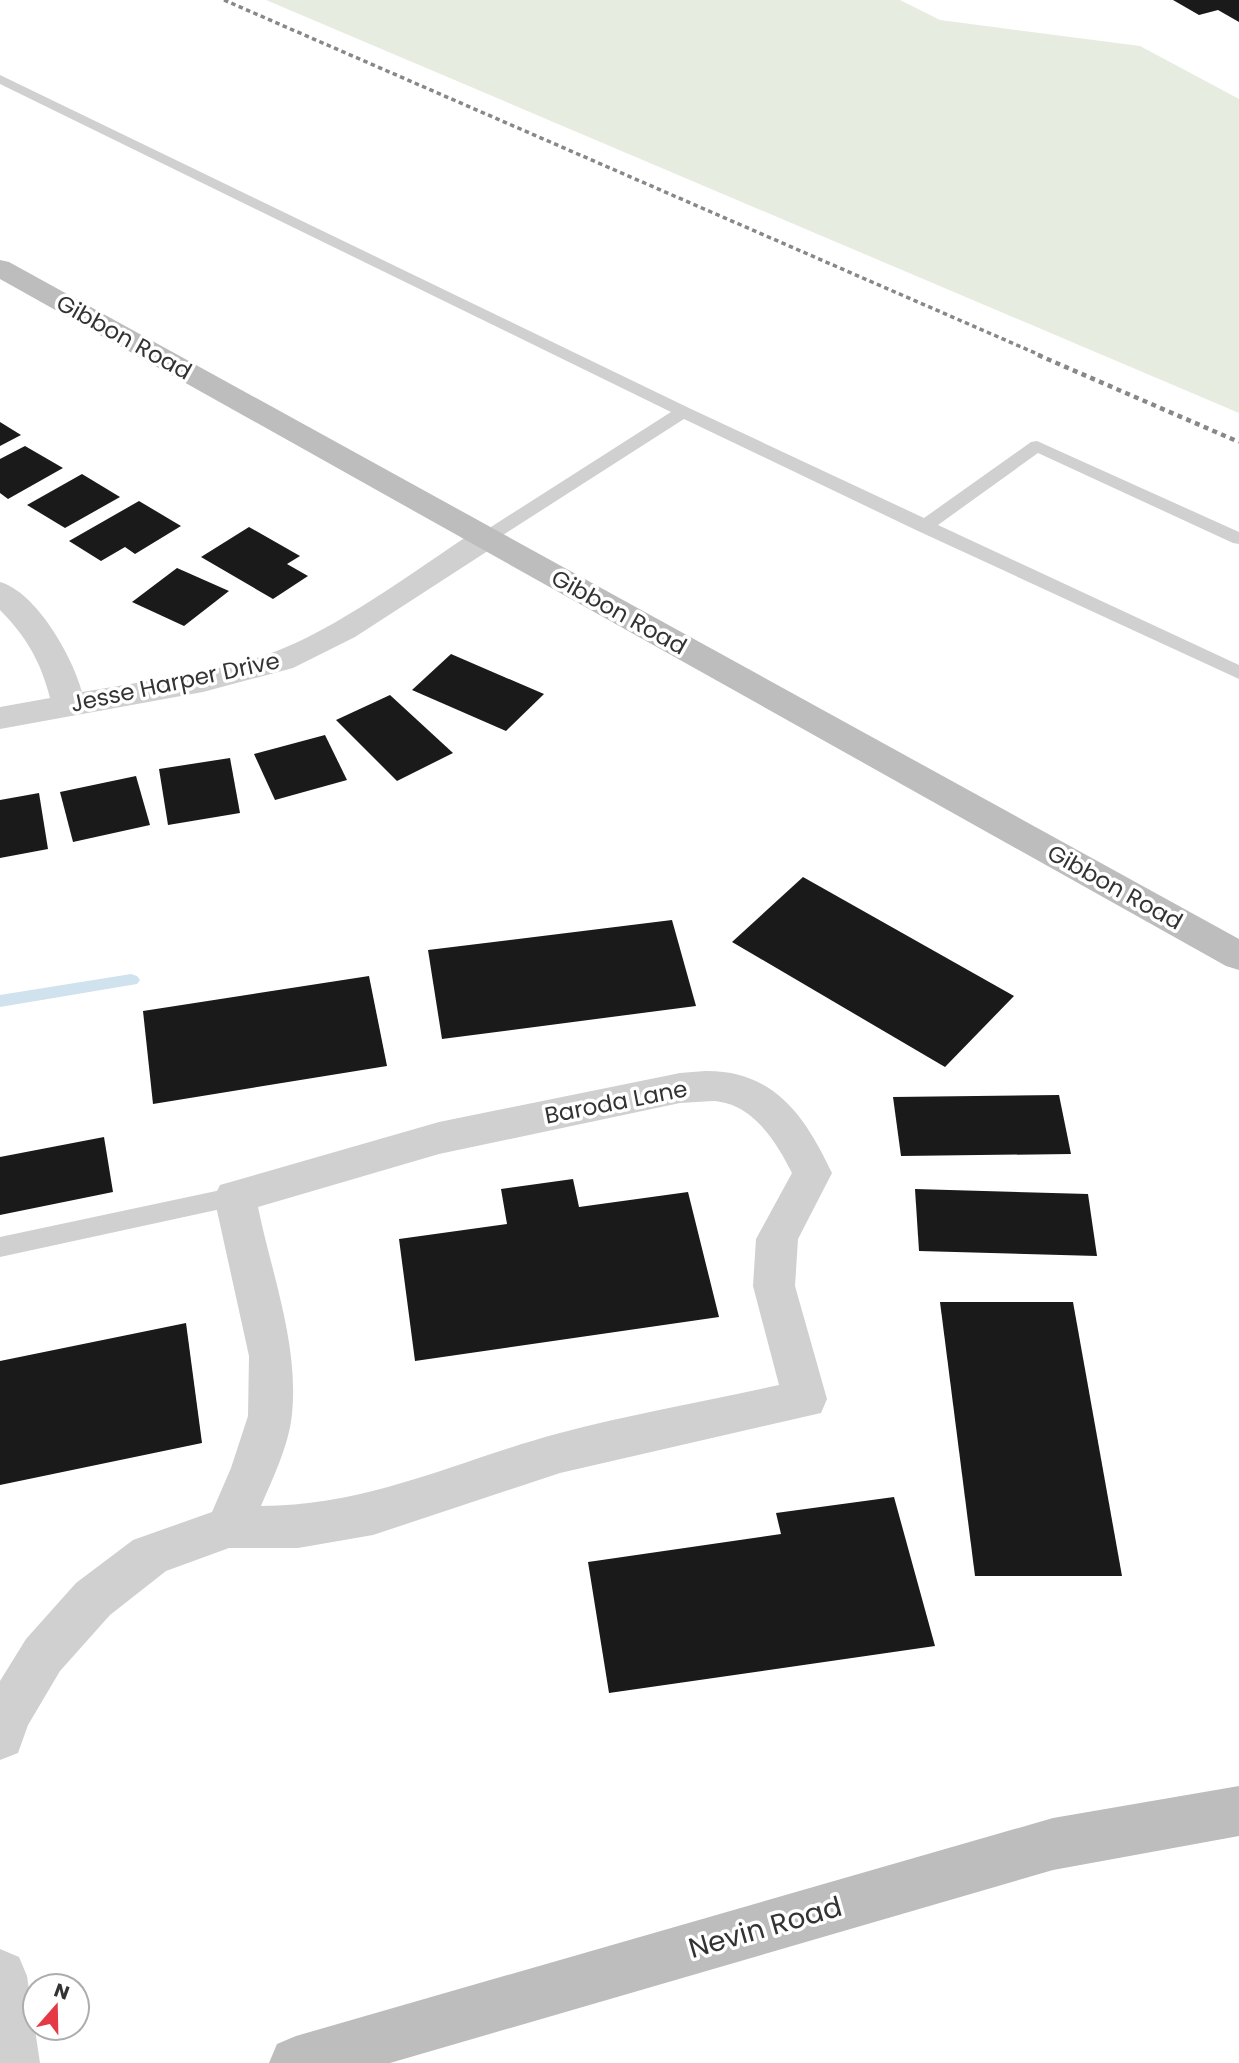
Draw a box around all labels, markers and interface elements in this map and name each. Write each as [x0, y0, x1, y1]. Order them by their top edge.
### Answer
street label: Gibbon Road [51, 287, 197, 387]
street label: Gibbon Road [546, 562, 692, 662]
street label: Jesse Harper Drive [67, 644, 283, 720]
street label: Gibbon Road [1042, 837, 1188, 937]
street label: Baroda Lane [542, 1072, 690, 1132]
street label: Nevin Road [684, 1887, 846, 1968]
north arrow [21, 1972, 91, 2042]
text: N [50, 1976, 73, 2007]

